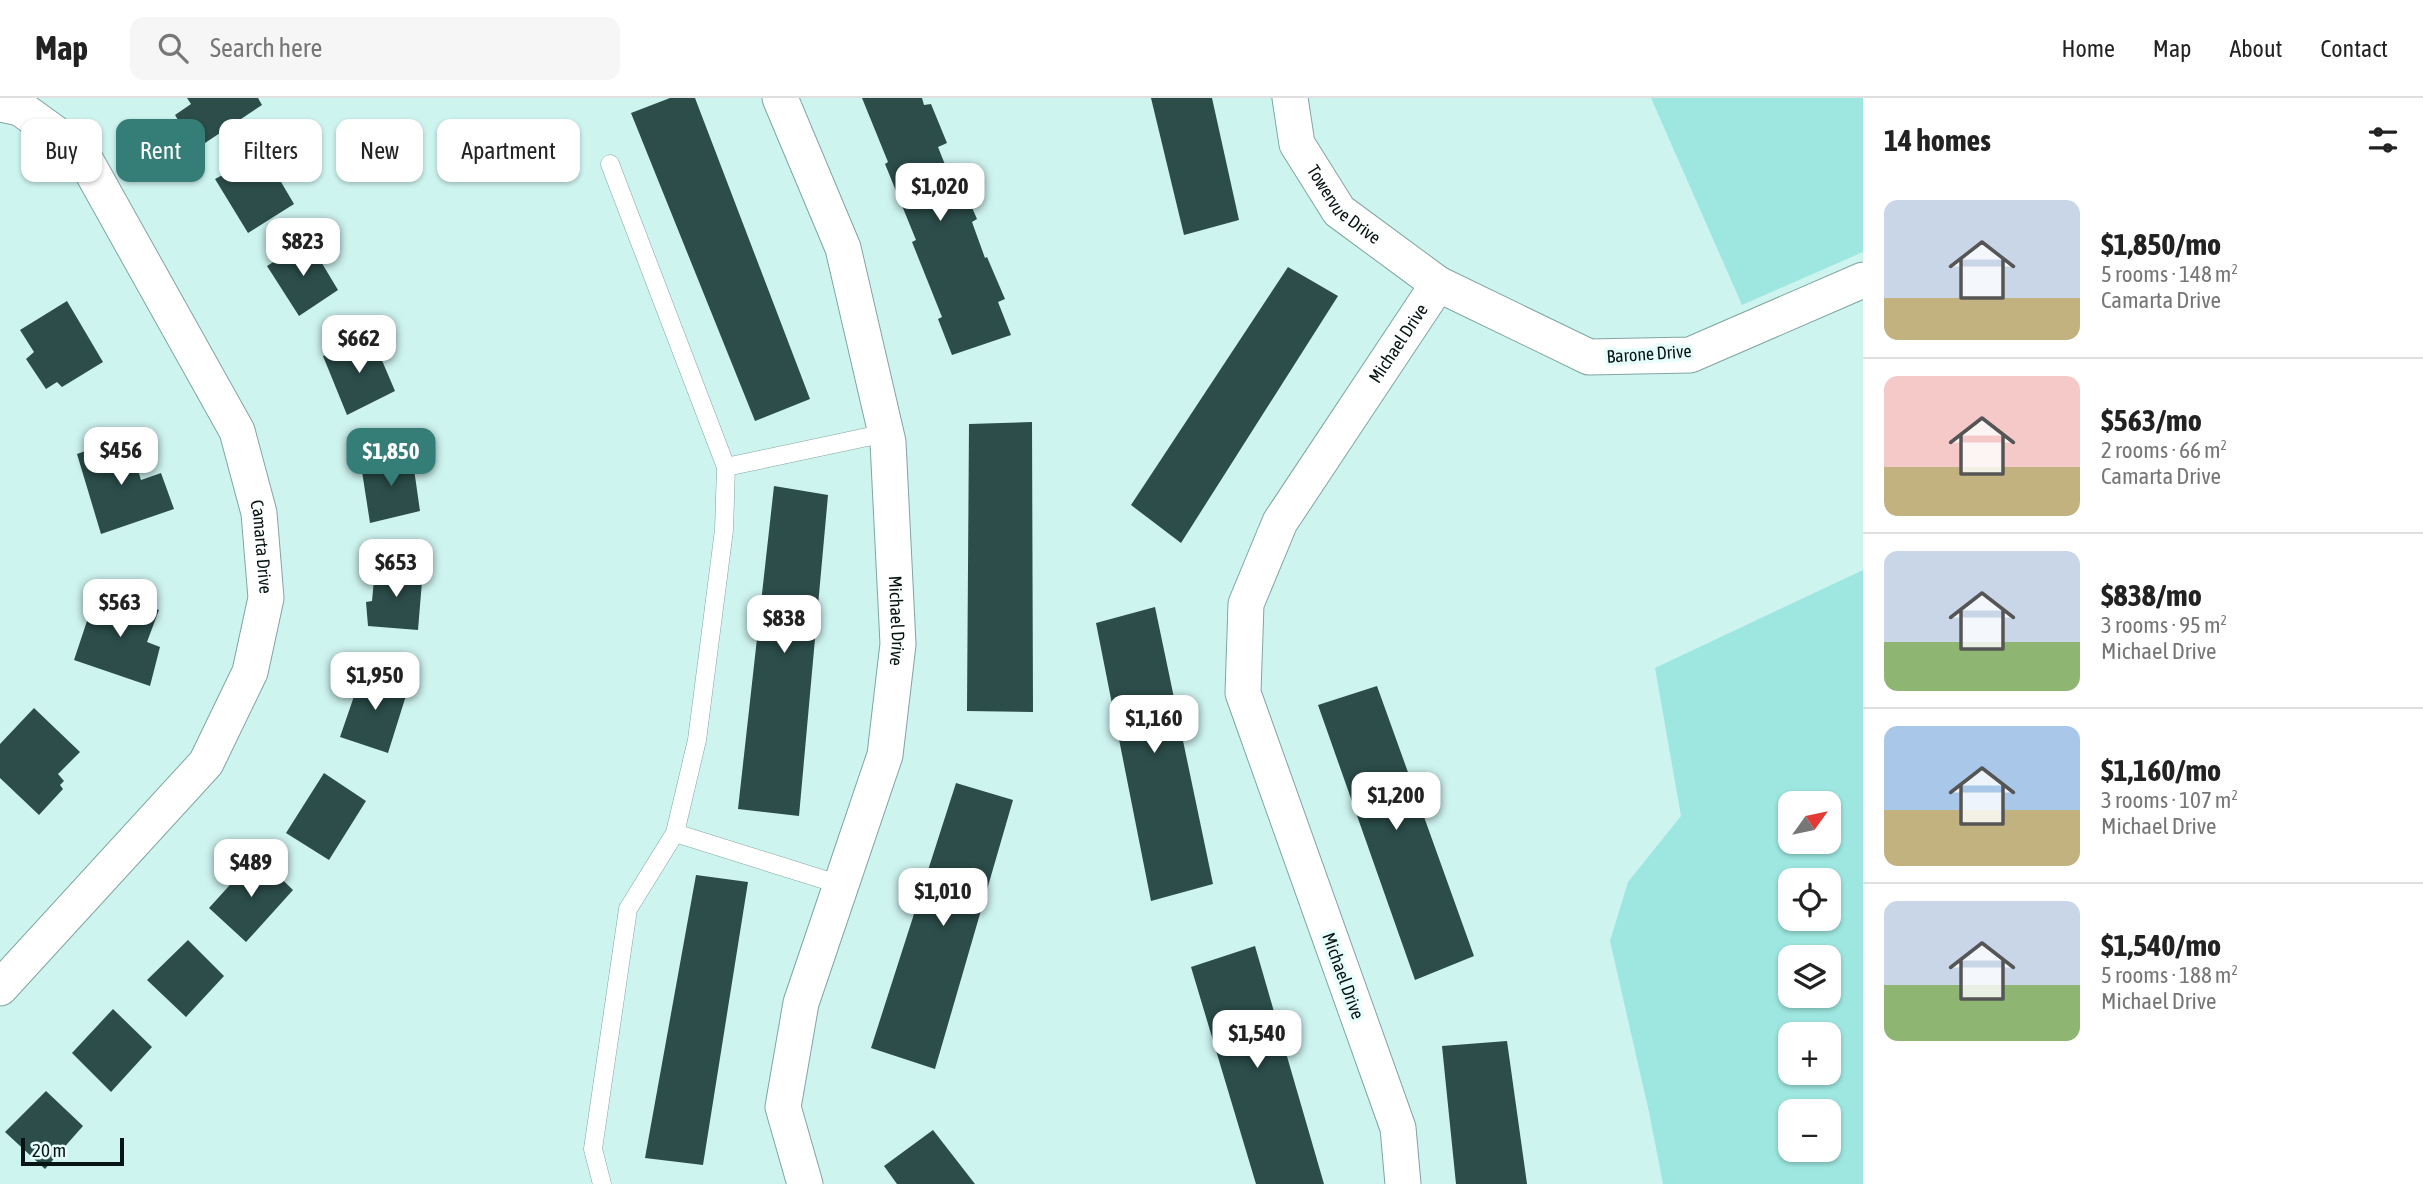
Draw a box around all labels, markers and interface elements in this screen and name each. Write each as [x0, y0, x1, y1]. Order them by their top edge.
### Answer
search box [130, 17, 620, 80]
text: Map [35, 29, 88, 67]
icon: search [154, 29, 192, 67]
text: Search here [210, 33, 322, 63]
text: Home [2061, 35, 2115, 62]
text: Map [2153, 35, 2191, 62]
text: About [2229, 35, 2282, 62]
text: Contact [2320, 35, 2388, 62]
chip: Buy [21, 119, 102, 182]
chip: Rent [116, 119, 205, 182]
chip: Filters [219, 119, 322, 182]
chip: New [336, 119, 423, 182]
chip: Apartment [437, 119, 580, 182]
icon: filters [2364, 121, 2402, 159]
text: 14 homes [1884, 123, 1991, 157]
street label: Towervue Drive [1303, 161, 1385, 248]
pin: $1,020 [883, 164, 997, 223]
text: $1,020 [912, 173, 969, 199]
pin: $823 [262, 218, 344, 278]
text: $1,850/mo [2101, 227, 2221, 261]
text: $823 [282, 228, 324, 254]
icon: home [1940, 228, 2024, 312]
text: 5 rooms · 148 m² [2101, 261, 2238, 287]
text: Camarta Drive [2101, 287, 2221, 313]
street label: Michael Drive [1364, 300, 1432, 387]
pin: $662 [318, 316, 400, 375]
text: $662 [338, 325, 380, 351]
street label: Barone Drive [1606, 340, 1692, 367]
text: $563/mo [2101, 403, 2202, 437]
icon: home [1940, 404, 2024, 488]
pin: $456 [80, 428, 162, 487]
pin: $1,850 [334, 428, 448, 488]
text: $456 [100, 437, 142, 463]
text: 2 rooms · 66 m² [2101, 437, 2227, 463]
text: $1,850 [363, 438, 420, 464]
text: Camarta Drive [2101, 463, 2221, 489]
street label: Camarta Drive [246, 497, 277, 594]
pin: $653 [355, 540, 437, 599]
text: $653 [375, 549, 417, 575]
street label: Michael Drive [885, 575, 909, 667]
text: $838/mo [2101, 578, 2202, 612]
icon: home [1940, 579, 2024, 663]
pin: $563 [79, 580, 161, 639]
text: $563 [99, 589, 141, 615]
pin: $838 [743, 596, 825, 655]
text: $838 [763, 605, 805, 631]
text: 3 rooms · 95 m² [2101, 612, 2227, 638]
text: Michael Drive [2101, 638, 2216, 664]
pin: $1,950 [318, 652, 432, 712]
text: $1,950 [347, 662, 404, 688]
pin: $1,160 [1097, 696, 1211, 755]
text: $1,160 [1126, 705, 1183, 731]
text: $1,160/mo [2101, 753, 2221, 787]
icon: home [1940, 754, 2024, 838]
pin: $1,200 [1339, 772, 1453, 832]
text: $1,200 [1368, 782, 1425, 808]
text: 3 rooms · 107 m² [2101, 787, 2238, 813]
north arrow [1778, 791, 1841, 854]
map controls [1778, 791, 1841, 1162]
text: Michael Drive [2101, 813, 2216, 839]
pin: $489 [210, 840, 292, 899]
text: $489 [230, 849, 272, 875]
pin: $1,010 [886, 868, 1000, 928]
button: locate [1778, 868, 1841, 931]
text: $1,010 [915, 878, 972, 904]
text: $1,540/mo [2101, 928, 2221, 962]
icon: home [1940, 929, 2024, 1013]
street label: Michael Drive [1318, 930, 1369, 1022]
button: layers [1778, 945, 1841, 1008]
text: 5 rooms · 188 m² [2101, 962, 2238, 988]
text: Michael Drive [2101, 988, 2216, 1014]
pin: $1,540 [1200, 1010, 1314, 1070]
text: $1,540 [1229, 1020, 1286, 1046]
button: + [1778, 1022, 1841, 1085]
button: − [1778, 1099, 1841, 1162]
scale bar [21, 1135, 124, 1167]
text: 20 m [32, 1139, 66, 1161]

